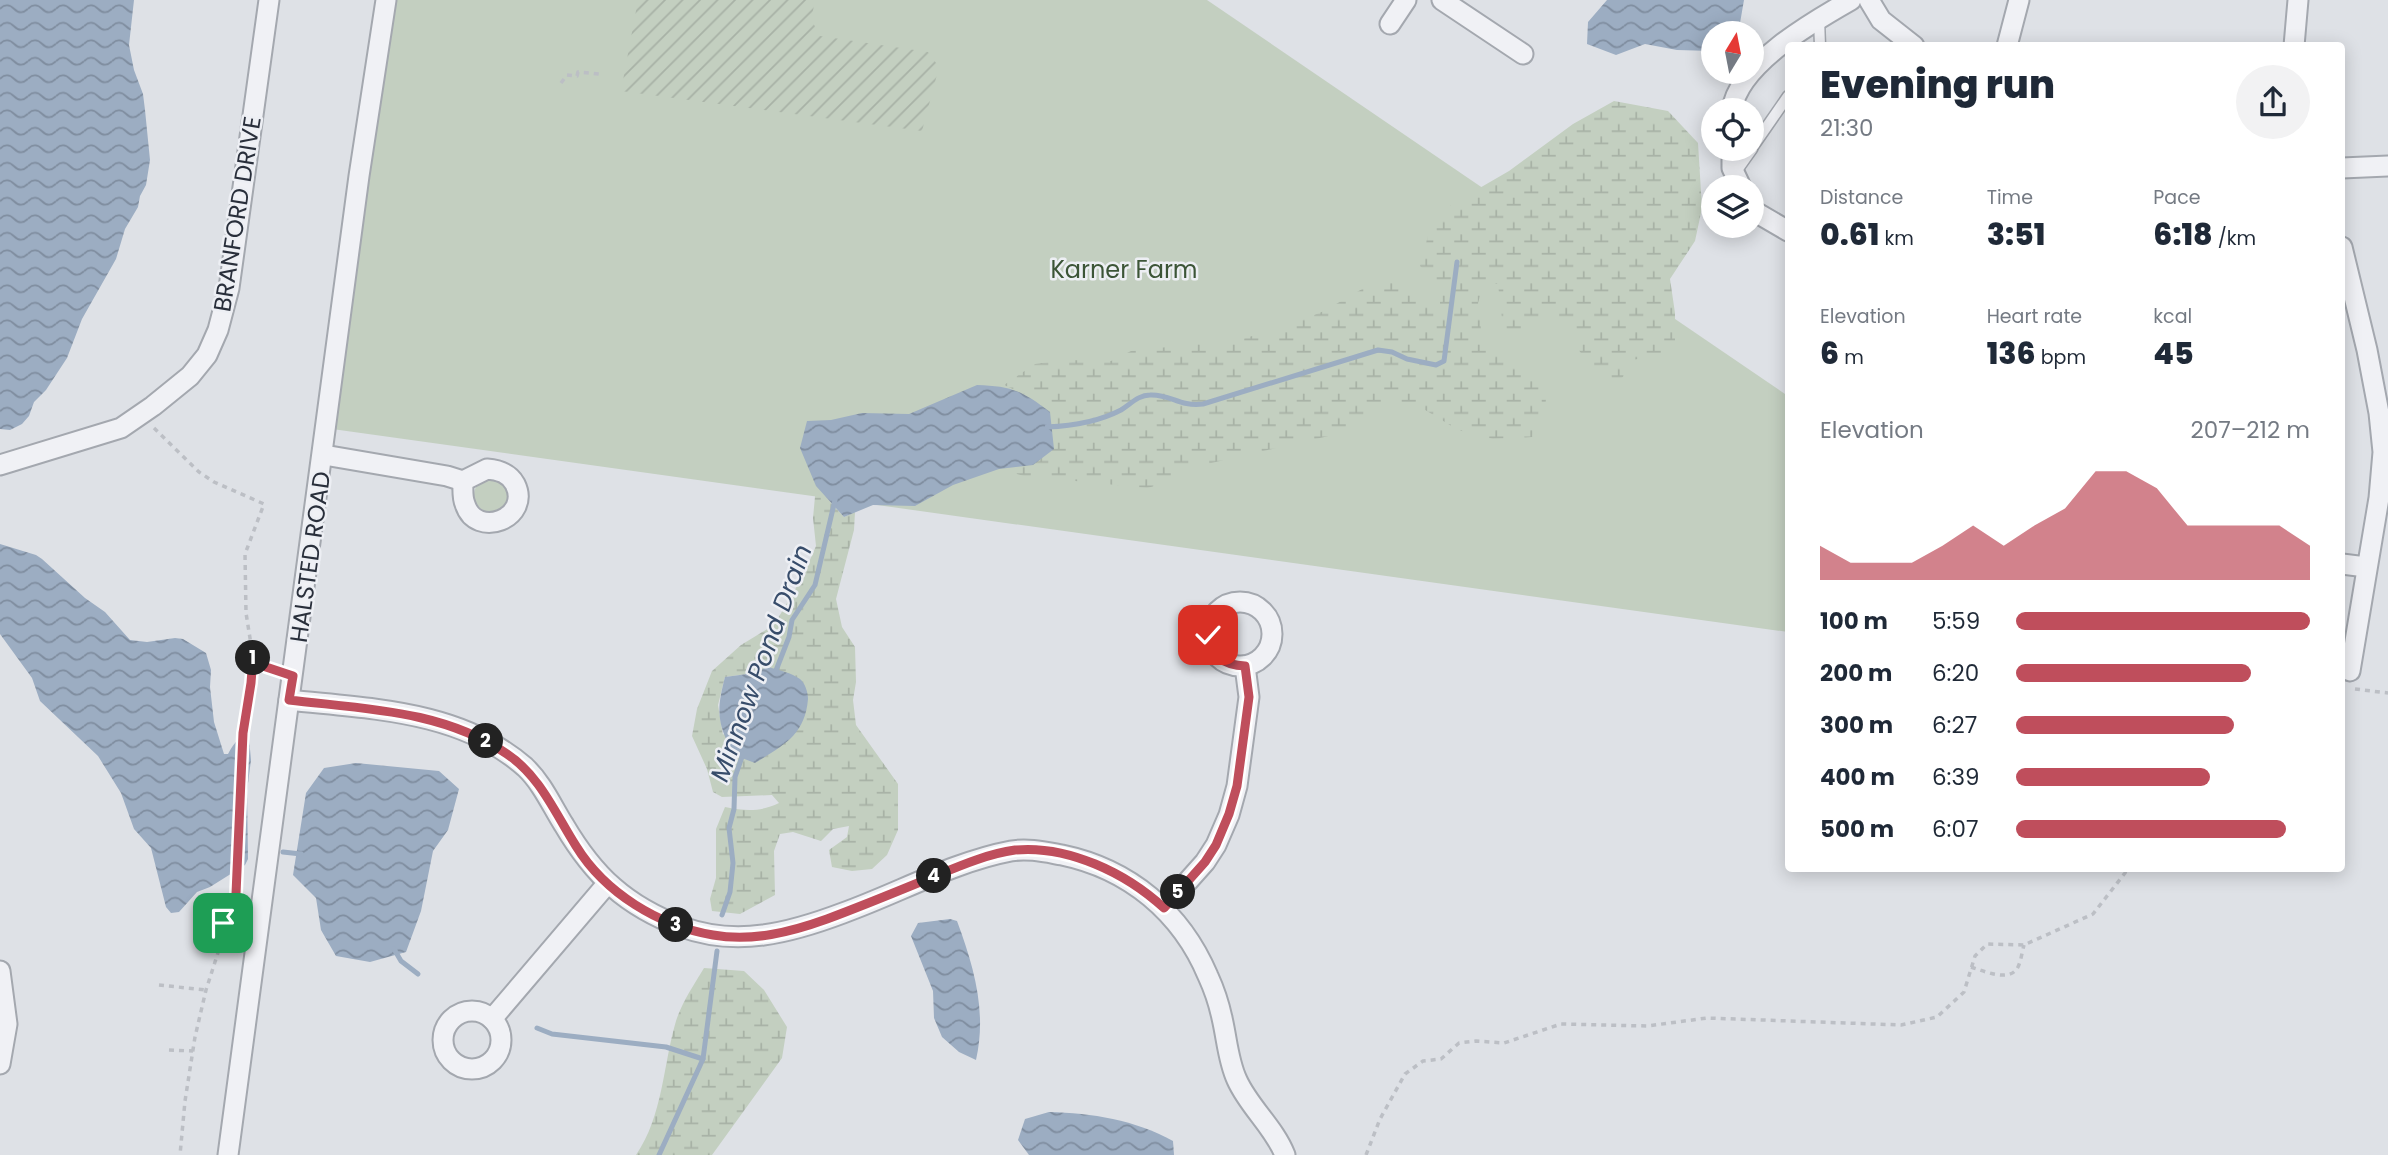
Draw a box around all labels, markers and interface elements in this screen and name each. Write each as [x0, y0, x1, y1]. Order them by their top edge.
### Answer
north arrow [1701, 21, 1764, 84]
map controls [1701, 21, 1764, 238]
text: Evening run [1820, 58, 2055, 111]
button: share [2236, 65, 2310, 139]
button: locate [1701, 98, 1764, 161]
text: 21:30 [1820, 112, 1873, 144]
street label: BRANFORD DRIVE [205, 114, 269, 314]
button: layers [1701, 175, 1764, 238]
text: Distance [1820, 184, 1903, 211]
text: Time [1987, 184, 2033, 211]
text: Pace [2153, 184, 2201, 211]
text: 0.61 [1820, 213, 1879, 256]
text: 3:51 [1987, 213, 2045, 256]
text: 6:18 [2153, 213, 2213, 256]
text: km [1879, 225, 1914, 252]
text: /km [2213, 225, 2256, 252]
park label: Karner Farm [1050, 253, 1198, 286]
text: Elevation [1820, 303, 1906, 330]
text: Heart rate [1987, 303, 2082, 330]
text: kcal [2153, 303, 2192, 330]
text: 6 [1820, 332, 1839, 375]
text: 136 [1987, 332, 2036, 375]
text: 45 [2153, 332, 2194, 375]
text: m [1839, 344, 1864, 371]
text: bpm [2036, 344, 2086, 371]
text: Elevation [1820, 414, 1924, 446]
text: 207–212 m [2191, 414, 2310, 446]
street label: HALSTED ROAD [282, 469, 338, 645]
water label: Minnow Pond Drain [701, 539, 821, 787]
pin [1178, 605, 1238, 665]
text: 100 m [1820, 605, 1888, 637]
text: 5:59 [1932, 605, 1980, 637]
icon: check [1189, 616, 1227, 654]
pin: 1 [236, 640, 270, 676]
text: 1 [249, 644, 256, 671]
text: 200 m [1820, 657, 1892, 689]
text: 6:20 [1932, 657, 1979, 689]
text: 300 m [1820, 709, 1893, 741]
text: 6:27 [1932, 709, 1977, 741]
pin: 2 [468, 724, 504, 758]
text: 2 [480, 727, 491, 754]
text: 400 m [1820, 761, 1895, 793]
text: 6:39 [1932, 761, 1980, 793]
text: 500 m [1820, 813, 1894, 845]
text: 6:07 [1932, 813, 1979, 845]
pin: 4 [916, 858, 951, 894]
text: 4 [927, 862, 940, 889]
pin: 5 [1160, 874, 1196, 910]
text: 5 [1171, 878, 1184, 905]
pin [193, 893, 253, 953]
icon: arrive [204, 904, 242, 942]
pin: 3 [658, 908, 694, 942]
text: 3 [670, 911, 681, 938]

